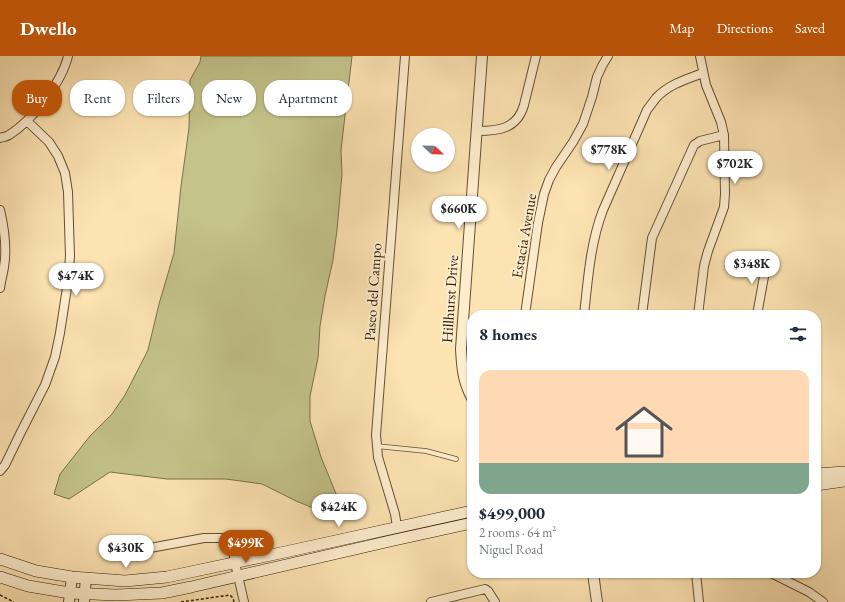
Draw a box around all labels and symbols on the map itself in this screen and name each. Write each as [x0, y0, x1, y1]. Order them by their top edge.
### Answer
north arrow [411, 128, 455, 172]
pin: $778K [581, 137, 637, 171]
pin: $702K [707, 151, 763, 185]
street label: Estacia Avenue [507, 192, 540, 280]
pin: $660K [431, 196, 487, 230]
street label: Paseo del Campo [360, 242, 385, 342]
pin: $348K [724, 251, 780, 285]
street label: Hillhurst Drive [437, 254, 462, 344]
pin: $474K [48, 263, 104, 297]
pin: $424K [311, 494, 367, 528]
pin: $499K [218, 530, 274, 564]
pin: $430K [98, 535, 154, 569]

